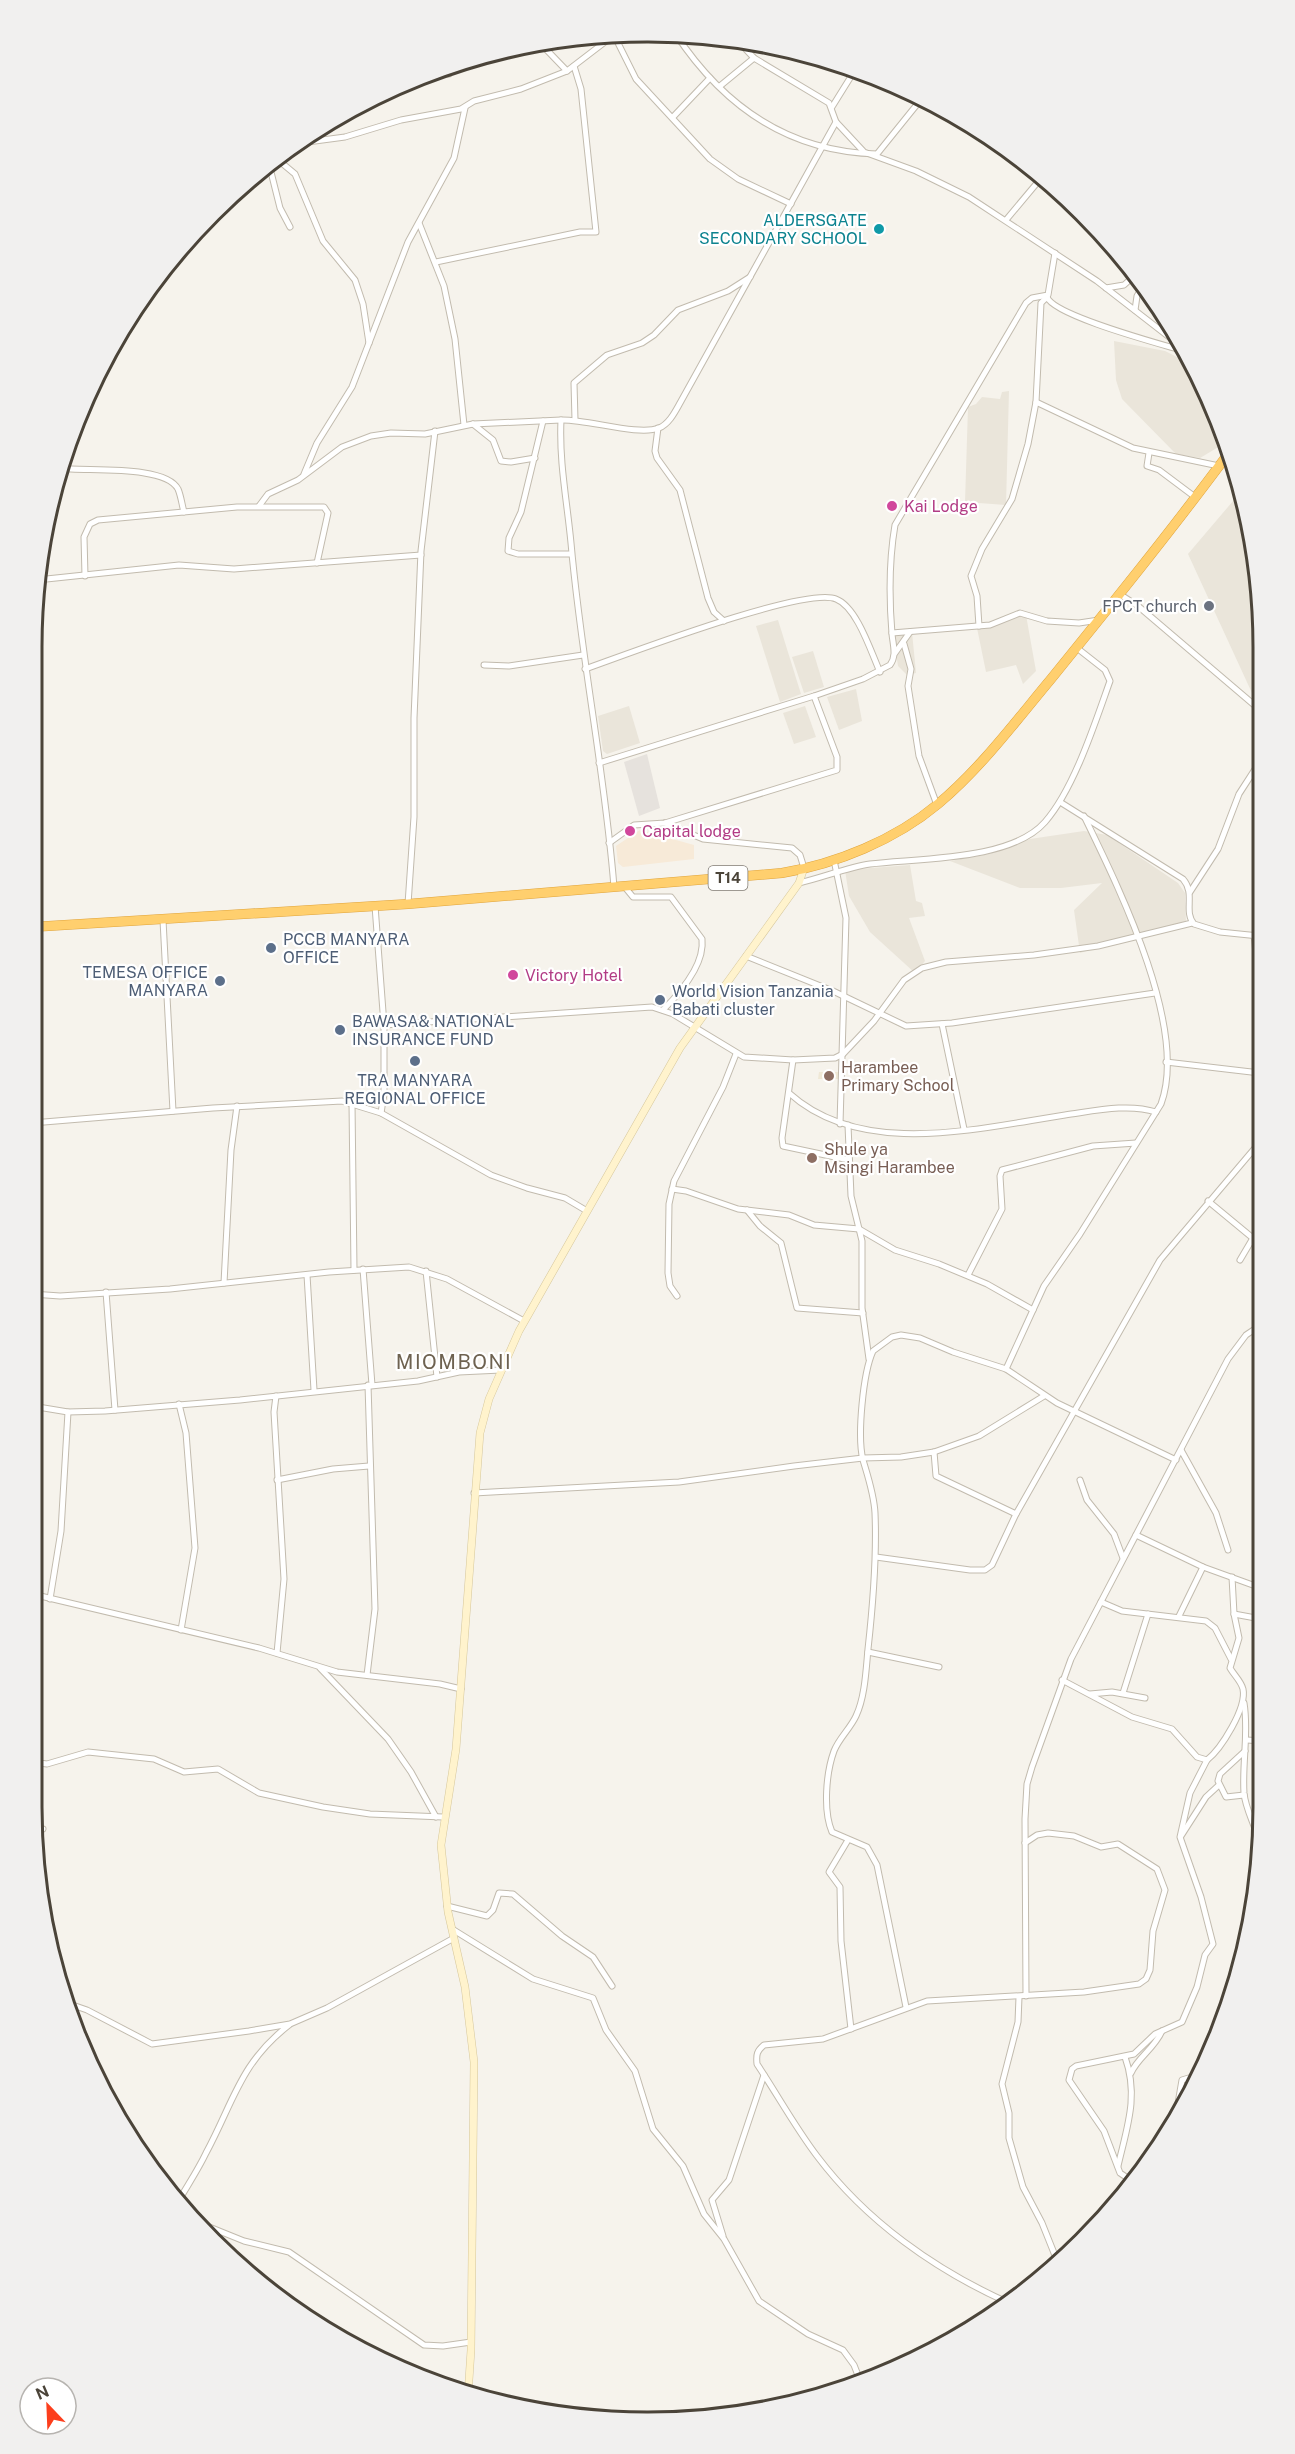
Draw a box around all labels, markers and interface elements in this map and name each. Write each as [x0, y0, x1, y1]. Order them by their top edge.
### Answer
place label: ALDERSGATE SECONDARY SCHOOL [699, 211, 867, 248]
marker: ALDERSGATE SECONDARY SCHOOL [872, 222, 886, 236]
place label: Kai Lodge [904, 497, 978, 516]
marker: Kai Lodge [885, 499, 899, 513]
place label: FPCT church [1102, 597, 1197, 616]
marker: FPCT church [1202, 599, 1216, 613]
place label: Capital lodge [642, 822, 741, 841]
marker: Capital lodge [623, 824, 637, 838]
road number: T14 [708, 866, 748, 890]
place label: PCCB MANYARA OFFICE [283, 930, 410, 967]
marker: PCCB MANYARA OFFICE [264, 941, 278, 955]
place label: TEMESA OFFICE MANYARA [82, 963, 208, 1000]
place label: Victory Hotel [525, 966, 623, 985]
marker: Victory Hotel [506, 968, 520, 982]
marker: TEMESA OFFICE MANYARA [213, 974, 227, 988]
place label: World Vision Tanzania Babati cluster [672, 982, 834, 1019]
marker: World Vision Tanzania Babati cluster [653, 993, 667, 1007]
place label: BAWASA& NATIONAL INSURANCE FUND [352, 1012, 514, 1049]
marker: BAWASA& NATIONAL INSURANCE FUND [333, 1023, 347, 1037]
marker: TRA MANYARA REGIONAL OFFICE [408, 1054, 422, 1068]
place label: Harambee Primary School [841, 1058, 955, 1095]
marker: Harambee Primary School [822, 1069, 836, 1083]
place label: TRA MANYARA REGIONAL OFFICE [344, 1071, 486, 1108]
place label: Shule ya Msingi Harambee [824, 1140, 955, 1177]
marker: Shule ya Msingi Harambee [805, 1151, 819, 1165]
district label: MIOMBONI [396, 1350, 512, 1374]
north arrow [18, 2376, 78, 2436]
text: N [33, 2381, 52, 2404]

